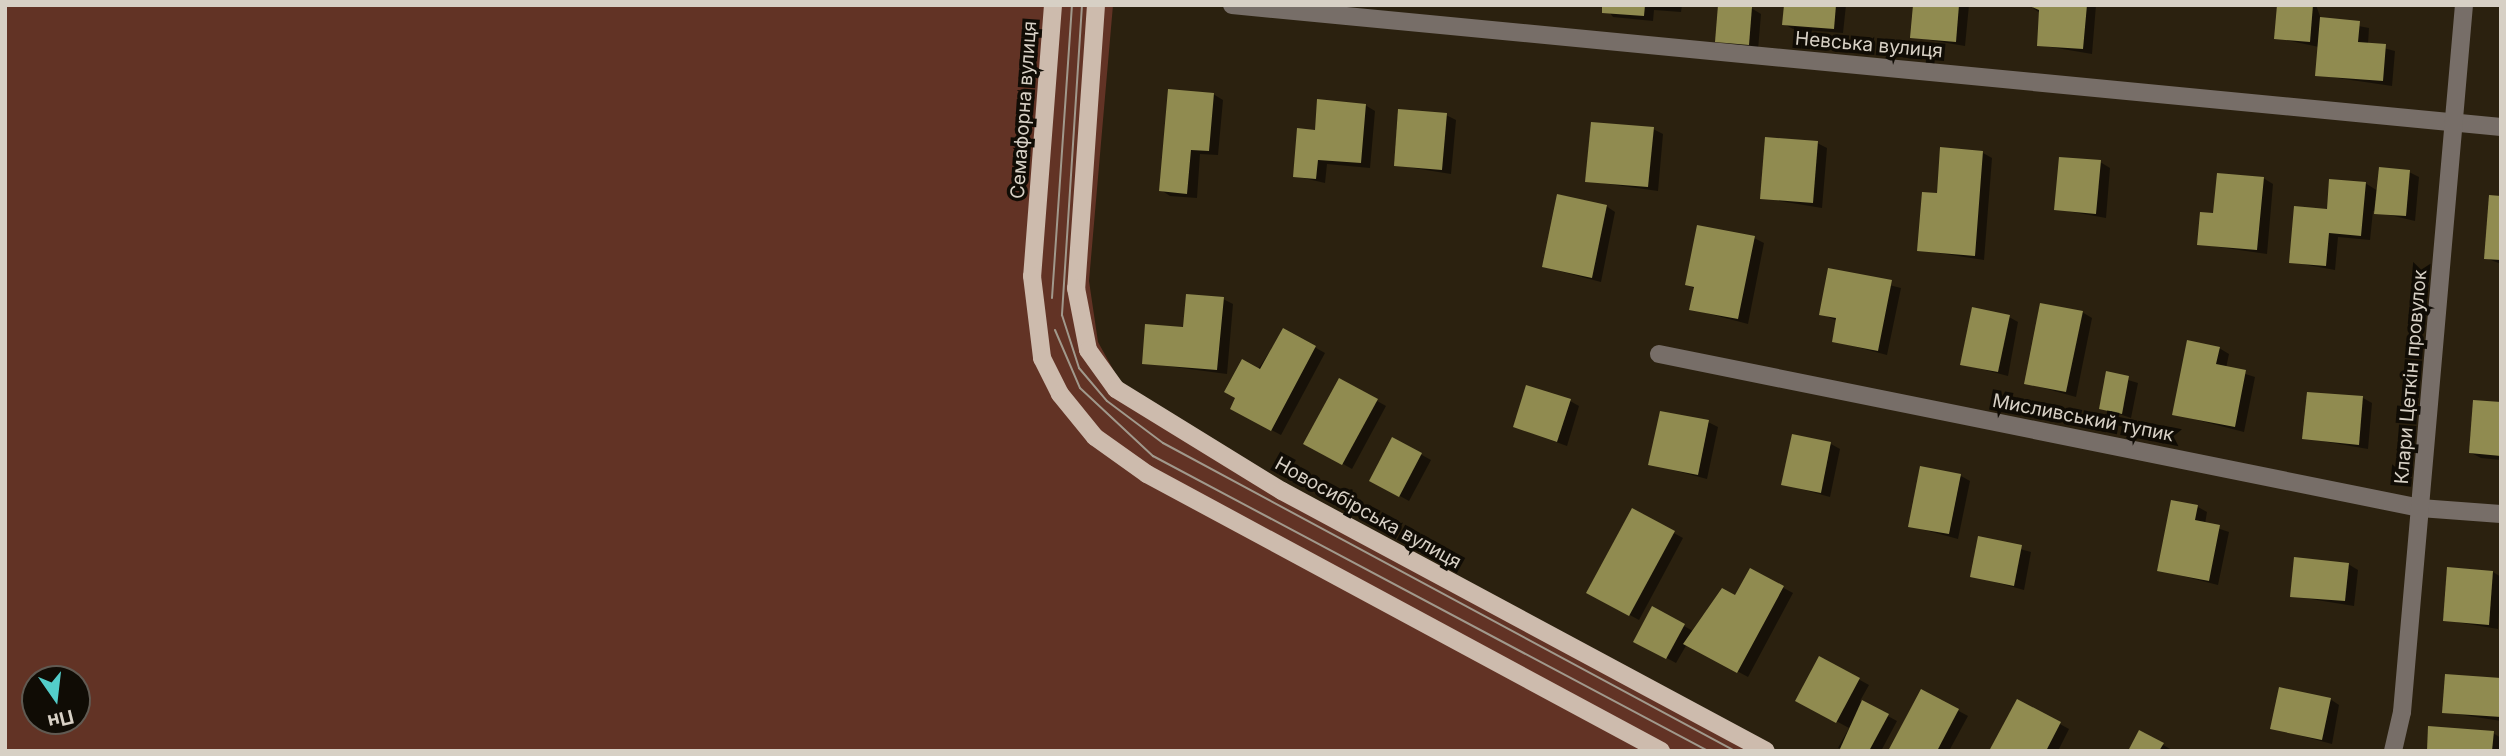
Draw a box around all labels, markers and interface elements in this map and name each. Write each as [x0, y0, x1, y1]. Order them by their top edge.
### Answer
street label: Семафорна вулиця [1006, 20, 1042, 200]
street label: Невська вулиця [1794, 27, 1944, 63]
street label: Клари Цеткін провулок [2390, 269, 2432, 485]
street label: Мисливський тупик [1990, 389, 2176, 447]
street label: Новосибірська вулиця [1271, 452, 1465, 574]
north arrow [21, 665, 91, 735]
text: Пн [45, 705, 76, 733]

